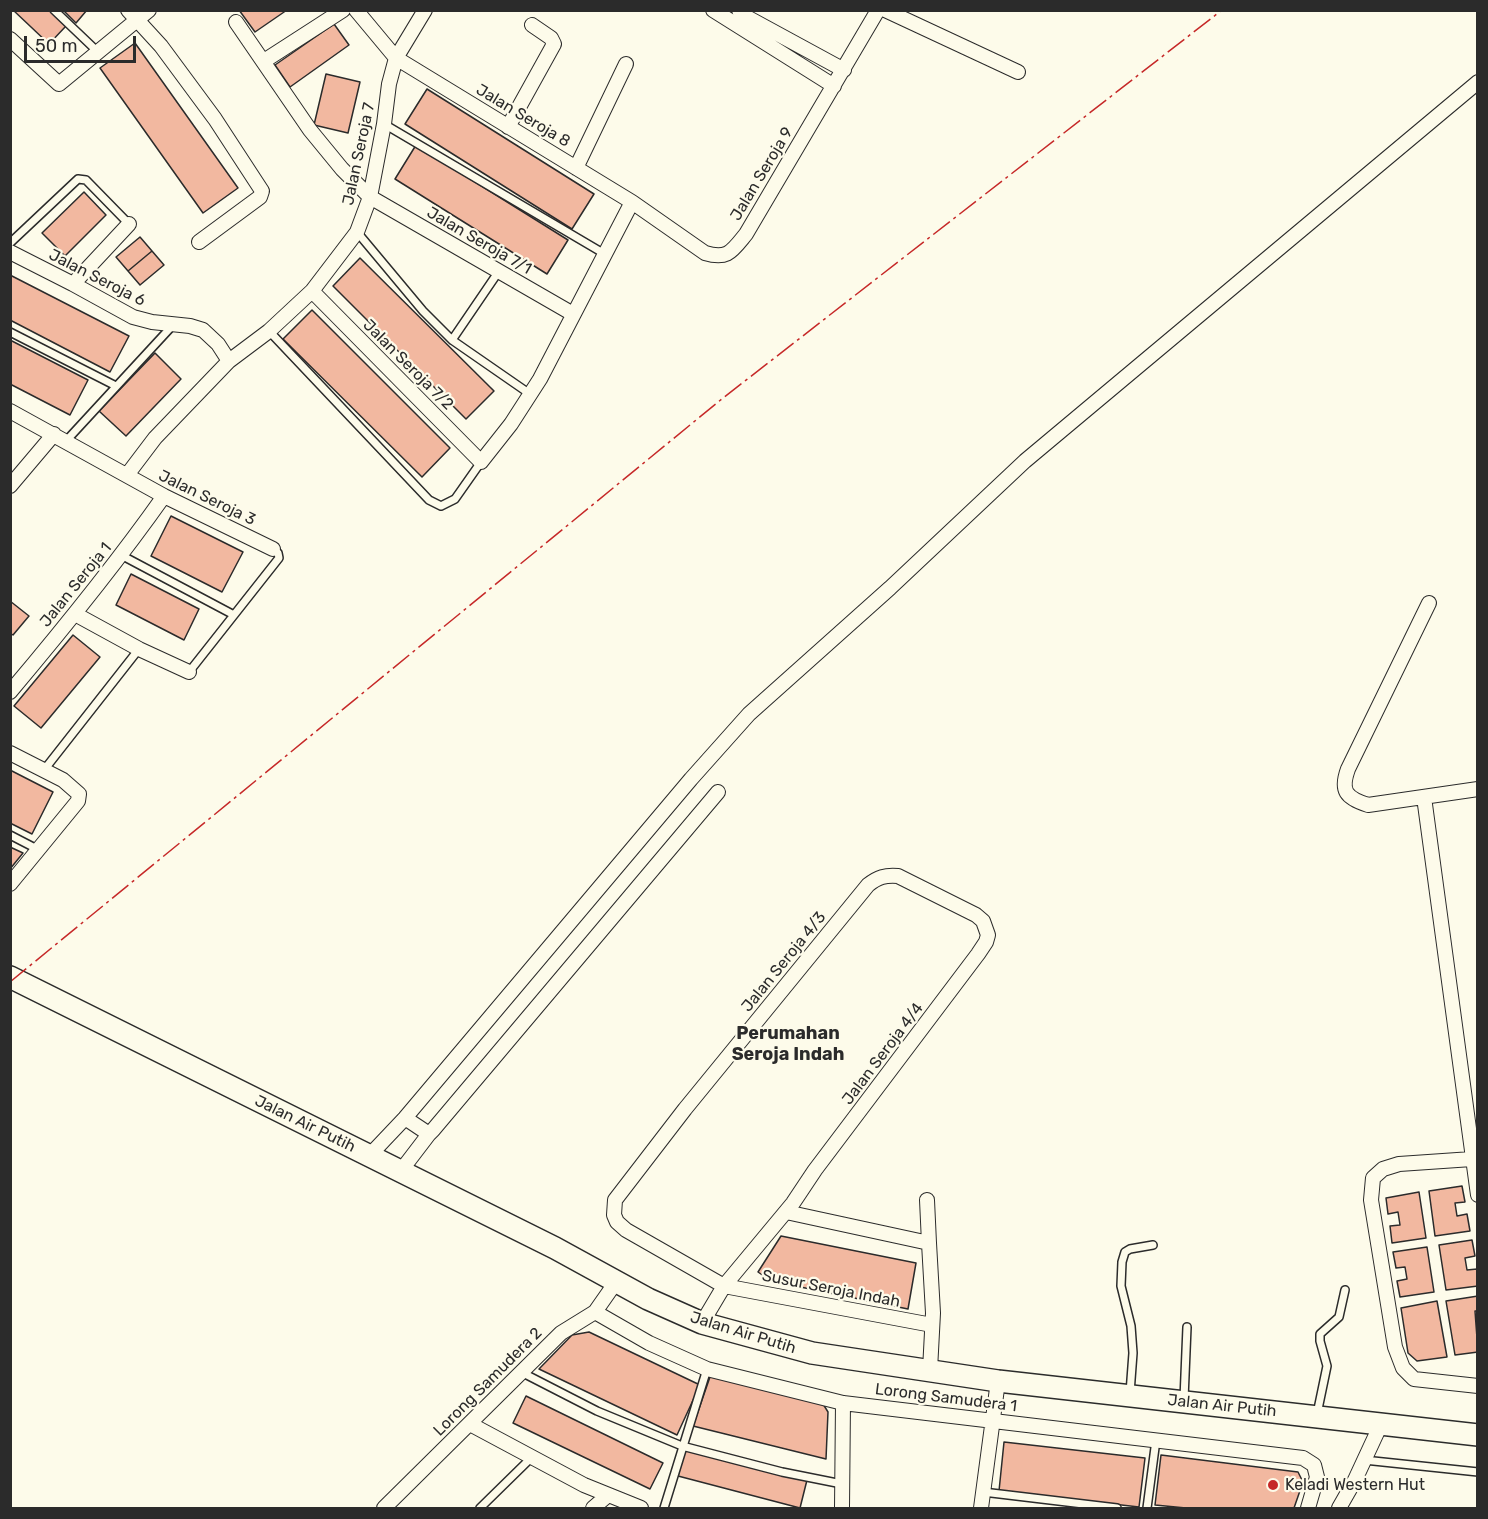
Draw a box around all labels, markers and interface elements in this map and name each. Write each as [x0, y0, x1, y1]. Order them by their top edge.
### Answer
scale bar [27, 24, 140, 62]
text: 50 m [35, 35, 78, 57]
street label: Jalan Seroja 8 [473, 80, 573, 152]
street label: Jalan Seroja 7 [339, 101, 379, 207]
street label: Jalan Seroja 9 [727, 124, 797, 224]
street label: Jalan Seroja 7/1 [423, 203, 535, 279]
street label: Jalan Seroja 6 [46, 245, 148, 311]
street label: Jalan Seroja 7/2 [359, 316, 457, 414]
street label: Jalan Seroja 3 [155, 466, 259, 530]
street label: Jalan Seroja 1 [36, 539, 116, 631]
street label: Jalan Seroja 4/3 [738, 908, 830, 1016]
street label: Jalan Seroja 4/4 [838, 999, 928, 1109]
district label: Perumahan Seroja Indah [732, 1023, 844, 1066]
street label: Jalan Air Putih [252, 1091, 358, 1157]
street label: Susur Seroja Indah [760, 1266, 902, 1312]
street label: Jalan Air Putih [688, 1308, 798, 1358]
street label: Lorong Samudera 2 [430, 1324, 546, 1440]
street label: Lorong Samudera 1 [874, 1380, 1018, 1416]
street label: Jalan Air Putih [1166, 1391, 1278, 1421]
place label: Keladi Western Hut [1285, 1475, 1425, 1495]
marker: Keladi Western Hut [1266, 1478, 1280, 1492]

